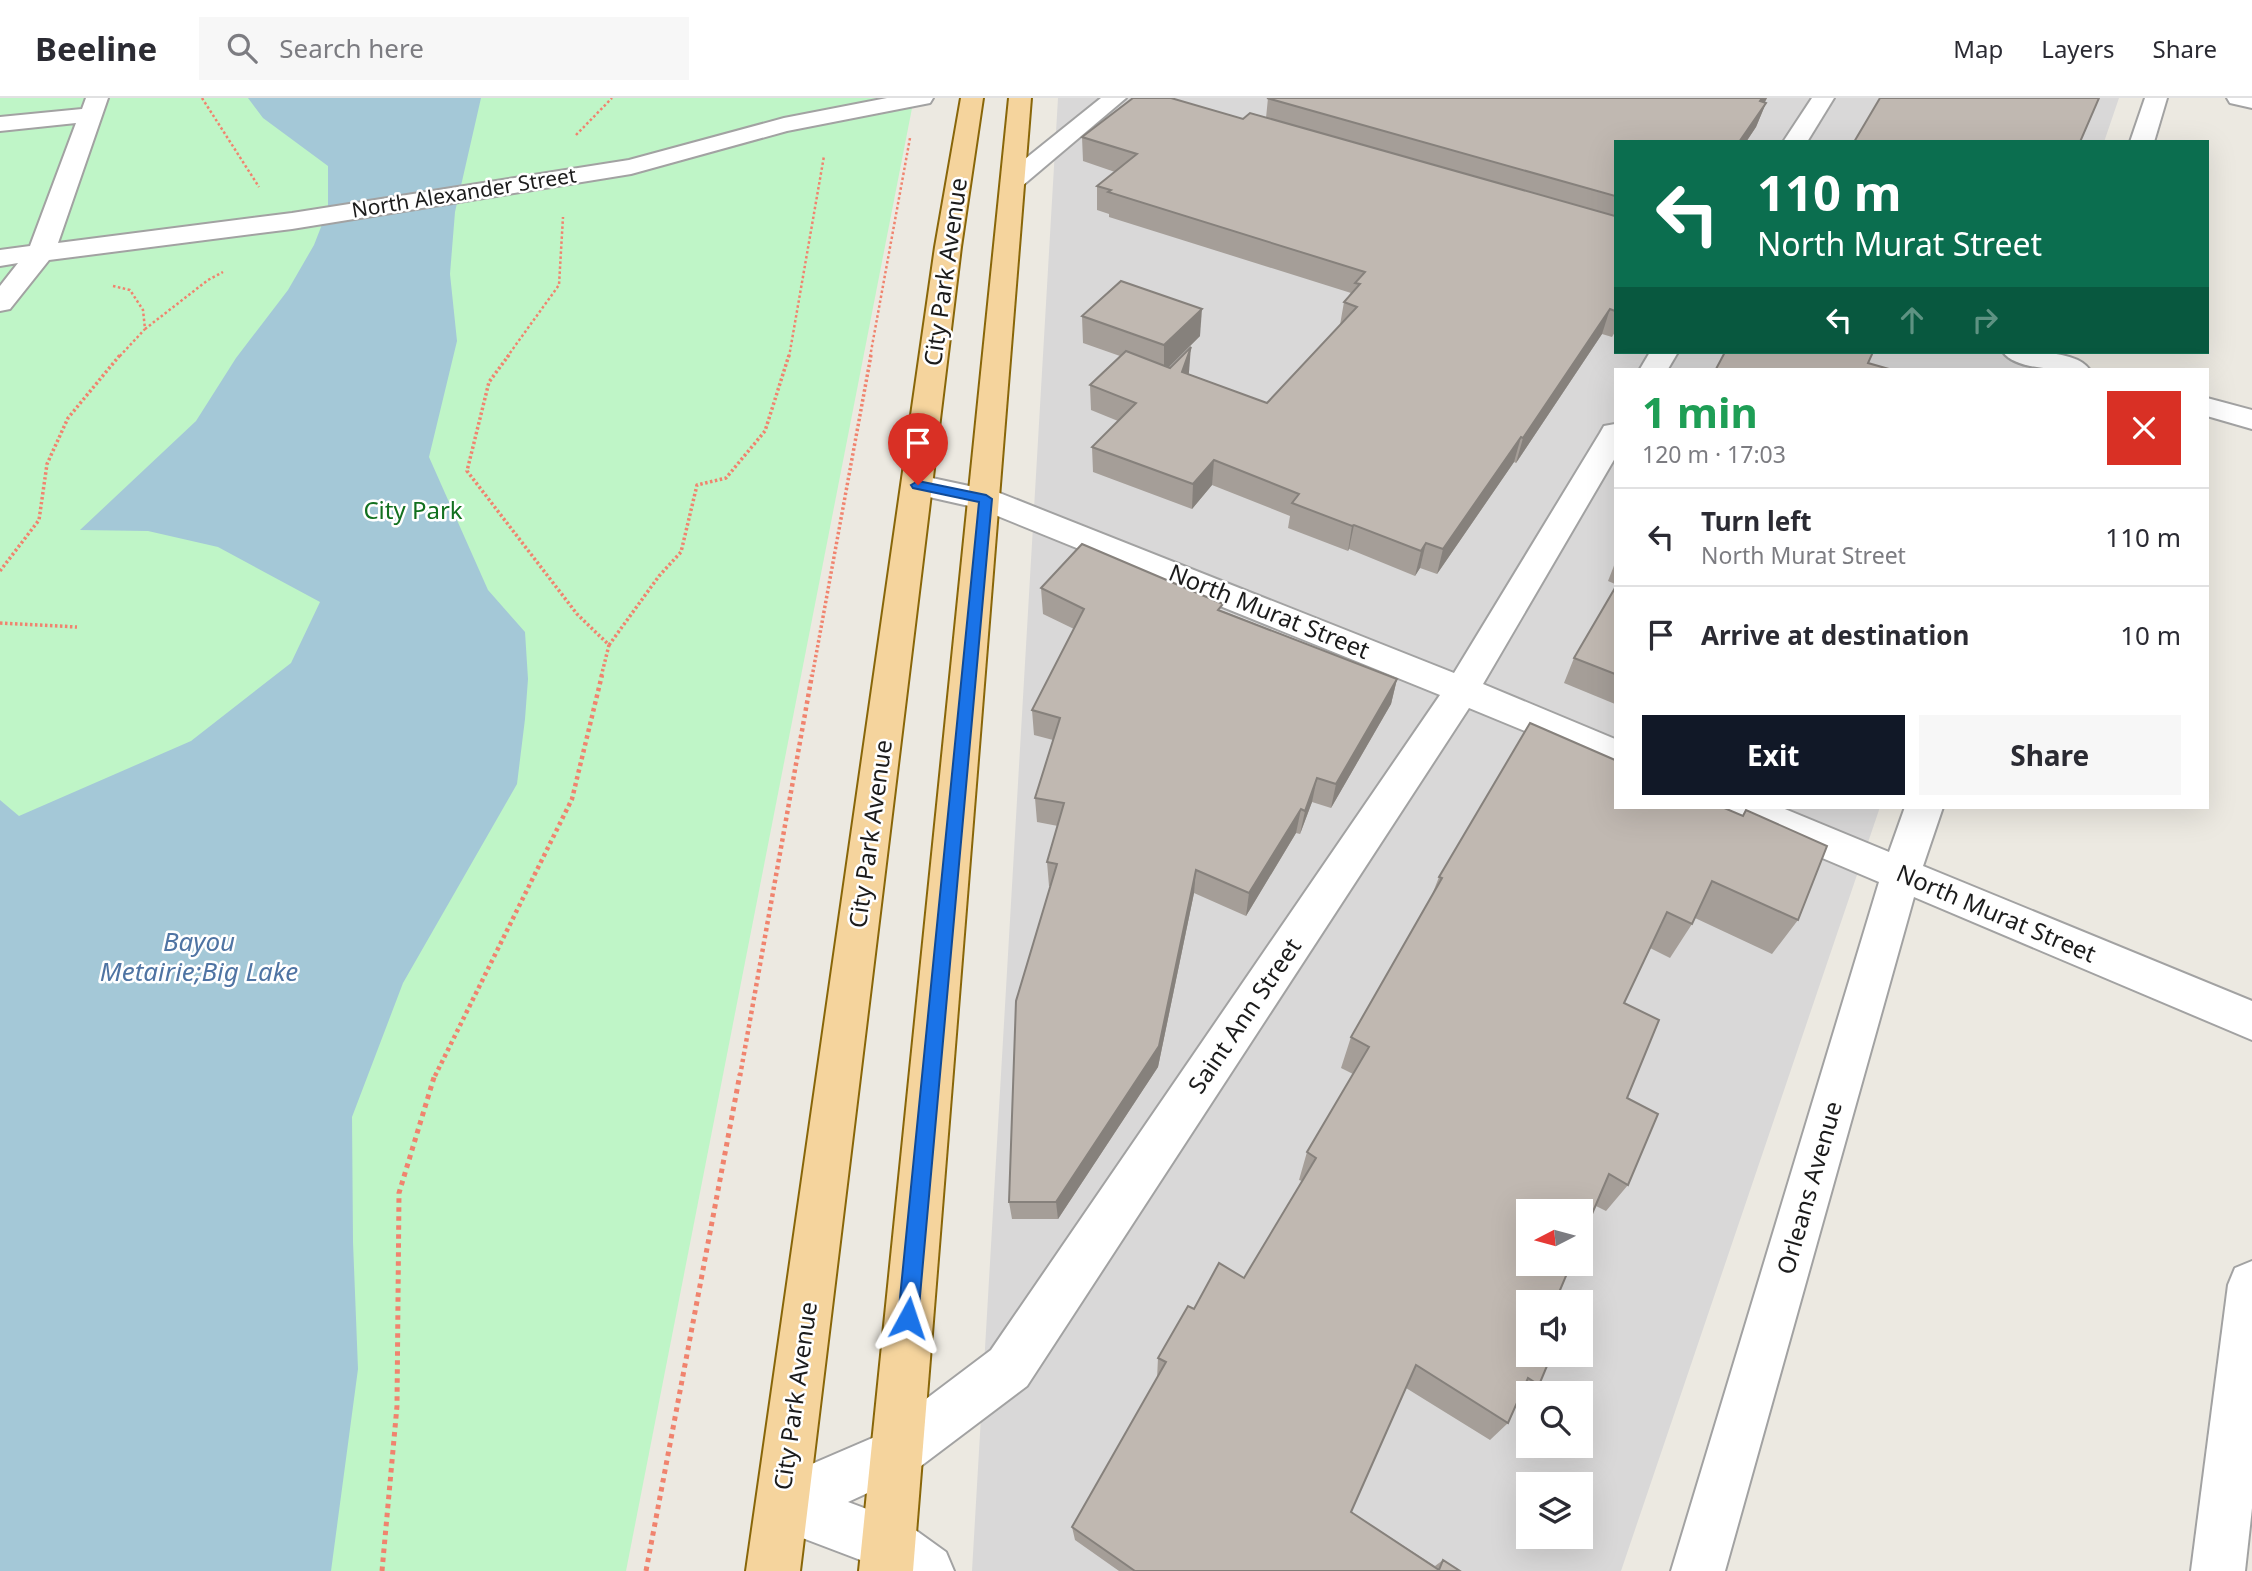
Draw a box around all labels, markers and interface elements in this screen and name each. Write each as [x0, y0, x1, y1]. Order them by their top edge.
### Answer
search box [199, 17, 689, 80]
text: Beeline [35, 26, 157, 71]
icon: search [223, 29, 261, 67]
text: Search here [279, 30, 424, 66]
text: Map [1953, 32, 2003, 65]
text: Layers [2041, 32, 2115, 65]
text: Share [2153, 32, 2217, 65]
text: 110 m [1757, 159, 1902, 225]
street label: North Alexander Street [350, 160, 579, 224]
icon: left [1642, 168, 1733, 259]
street label: City Park Avenue [915, 176, 974, 368]
text: North Murat Street [1757, 222, 2042, 265]
icon: left [1820, 301, 1858, 339]
icon: ahead [1893, 301, 1931, 339]
icon: right [1966, 301, 2004, 339]
text: 1 min [1642, 383, 1758, 440]
button: close [2107, 391, 2181, 465]
pin [888, 413, 948, 485]
icon: arrive [899, 424, 937, 462]
text: 120 m · 17:03 [1642, 438, 1786, 470]
park label: City Park [363, 493, 463, 526]
text: Turn left [1701, 503, 1812, 539]
icon: left [1642, 518, 1680, 556]
text: 110 m [2105, 519, 2181, 555]
text: North Murat Street [1701, 539, 1906, 571]
street label: North Murat Street [1164, 555, 1375, 666]
icon: arrive [1642, 616, 1680, 654]
text: Arrive at destination [1701, 617, 1970, 653]
text: 10 m [2120, 617, 2181, 653]
button: Exit [1642, 715, 1905, 795]
button: Share [1919, 715, 2181, 795]
street label: City Park Avenue [840, 738, 899, 930]
street label: North Murat Street [1892, 856, 2102, 970]
water label: Bayou Metairie;Big Lake [100, 923, 298, 989]
street label: Saint Ann Street [1180, 931, 1308, 1099]
street label: Orleans Avenue [1768, 1097, 1849, 1278]
north arrow [1516, 1199, 1592, 1276]
map controls [1516, 1199, 1593, 1549]
position arrow [871, 1281, 945, 1355]
button: sound [1516, 1290, 1593, 1367]
street label: City Park Avenue [765, 1300, 824, 1492]
button: search [1516, 1381, 1593, 1458]
button: layers [1516, 1472, 1593, 1549]

